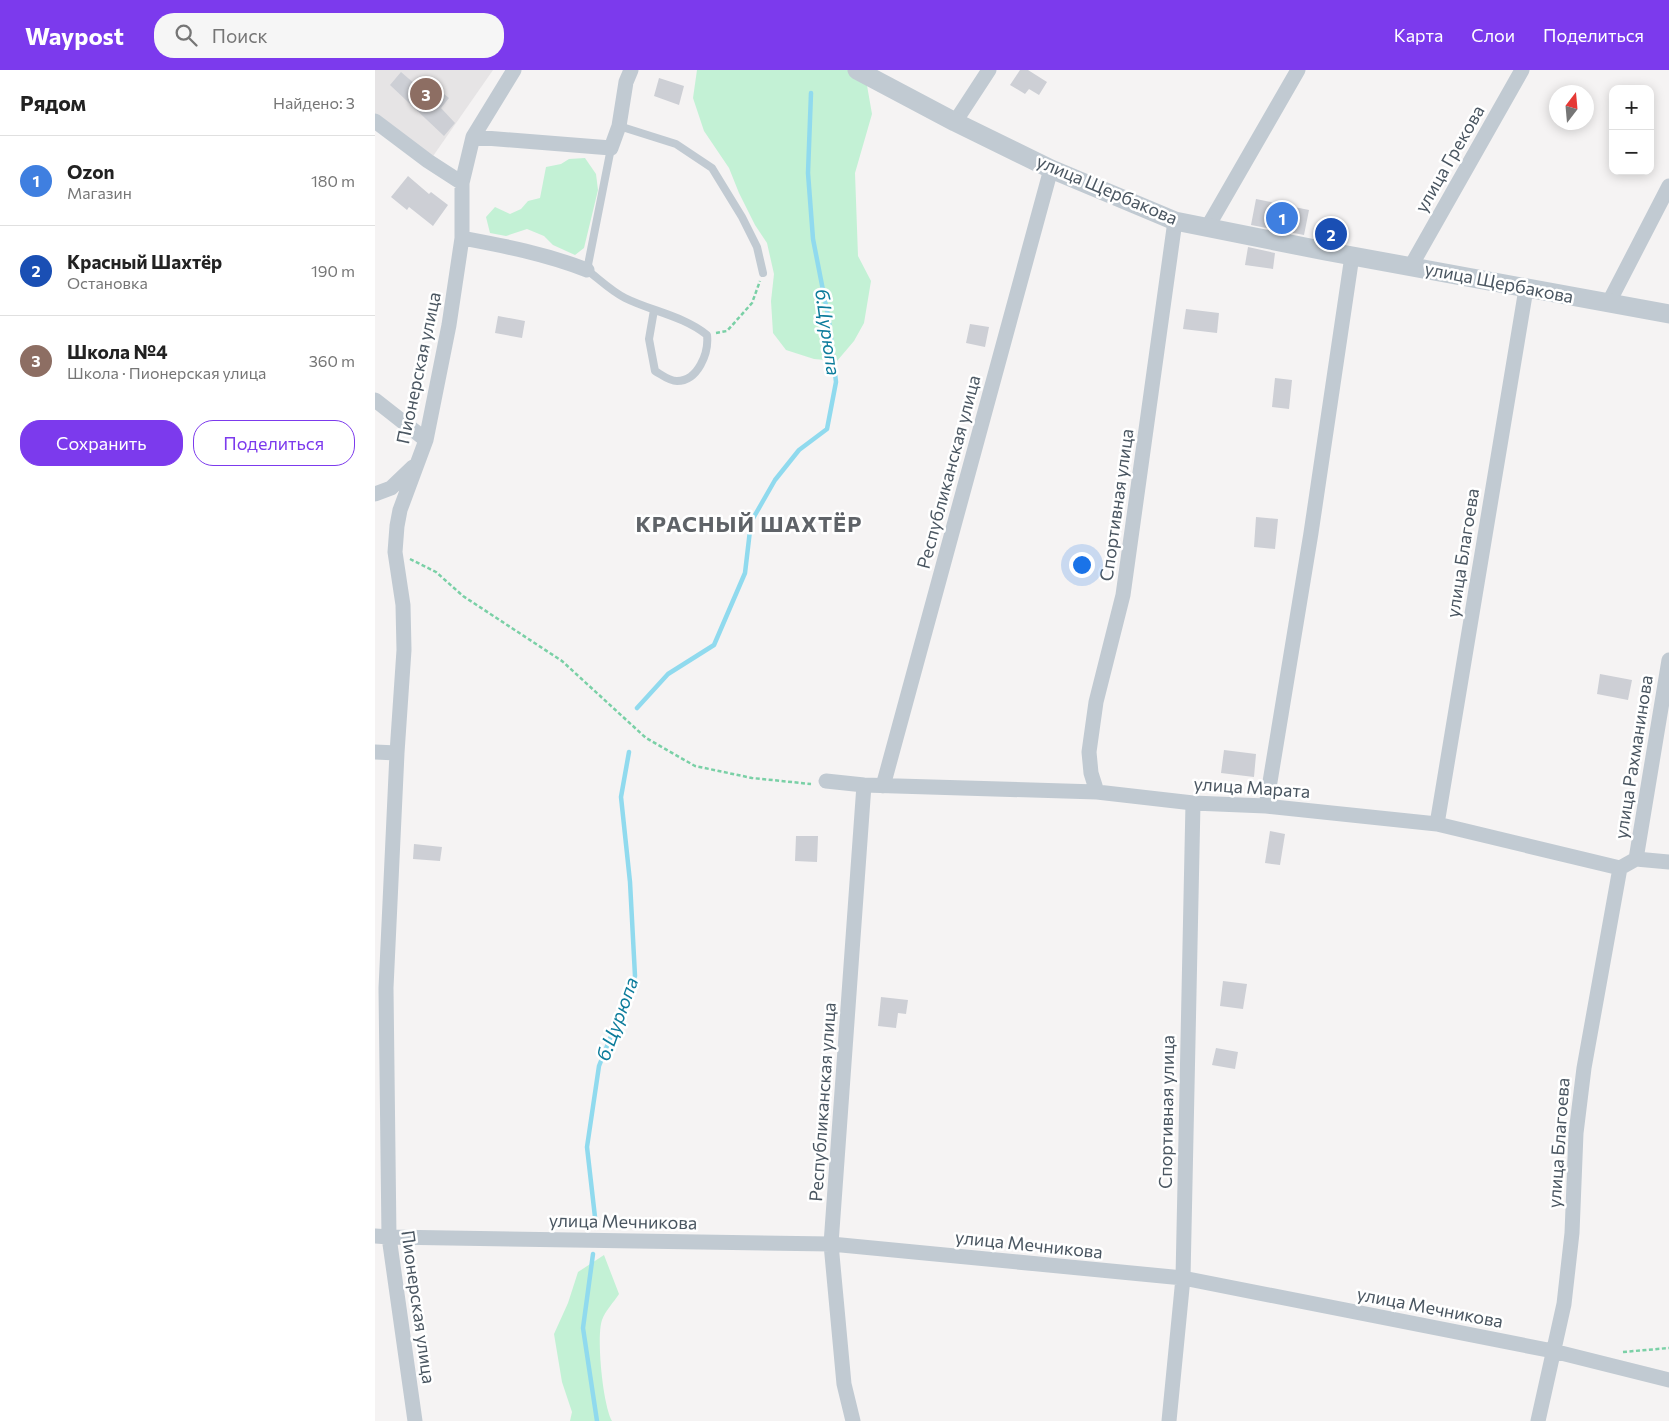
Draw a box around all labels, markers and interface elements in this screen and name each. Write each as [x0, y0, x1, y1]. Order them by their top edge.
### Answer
search box [154, 13, 504, 58]
text: Waypost [25, 21, 124, 50]
icon: search [172, 21, 200, 49]
text: Поиск [212, 24, 268, 47]
text: Карта [1394, 24, 1443, 46]
text: Слои [1471, 24, 1515, 46]
text: Поделиться [1543, 24, 1644, 46]
pin: 3 [410, 75, 442, 113]
north arrow [1549, 85, 1594, 130]
map controls [1609, 85, 1654, 175]
button: + [1609, 85, 1654, 130]
text: Рядом [20, 90, 86, 115]
text: Найдено: 3 [273, 93, 355, 112]
street label: улица Грекова [1410, 101, 1489, 216]
button: − [1609, 130, 1654, 175]
street label: улица Щербакова [1034, 149, 1181, 229]
text: Ozon [67, 160, 115, 183]
text: 1 [32, 171, 40, 190]
text: 180 m [311, 171, 355, 190]
text: Магазин [67, 183, 132, 202]
pin: 1 [1266, 199, 1298, 237]
pin: 2 [1315, 215, 1347, 253]
text: Красный Шахтёр [67, 250, 222, 273]
street label: улица Щербакова [1423, 257, 1575, 307]
text: 2 [31, 261, 41, 280]
text: 190 m [311, 261, 355, 280]
text: Остановка [67, 273, 148, 292]
water label: б.Цурюпа [811, 287, 846, 377]
street label: Пионерская улица [391, 290, 445, 446]
text: Школа №4 [67, 340, 168, 363]
text: 3 [31, 351, 41, 370]
text: 360 m [309, 351, 355, 370]
text: Школа · Пионерская улица [67, 363, 266, 382]
street label: Республиканская улица [912, 372, 984, 571]
button: Сохранить [20, 420, 183, 466]
button: Поделиться [193, 420, 355, 466]
street label: Спортивная улица [1094, 427, 1138, 583]
street label: улица Благоева [1441, 487, 1483, 619]
district label: КРАСНЫЙ ШАХТЁР [635, 510, 863, 537]
your location [1069, 552, 1095, 578]
street label: улица Рахманинова [1609, 673, 1657, 840]
street label: улица Марата [1193, 772, 1311, 802]
water label: б.Цурюпа [591, 974, 642, 1064]
street label: Республиканская улица [804, 1002, 840, 1202]
street label: Спортивная улица [1154, 1035, 1178, 1189]
street label: улица Благоева [1542, 1077, 1574, 1209]
street label: улица Мечникова [549, 1209, 697, 1233]
street label: улица Мечникова [954, 1225, 1104, 1263]
street label: Пионерская улица [397, 1229, 441, 1385]
street label: улица Мечникова [1355, 1282, 1505, 1332]

